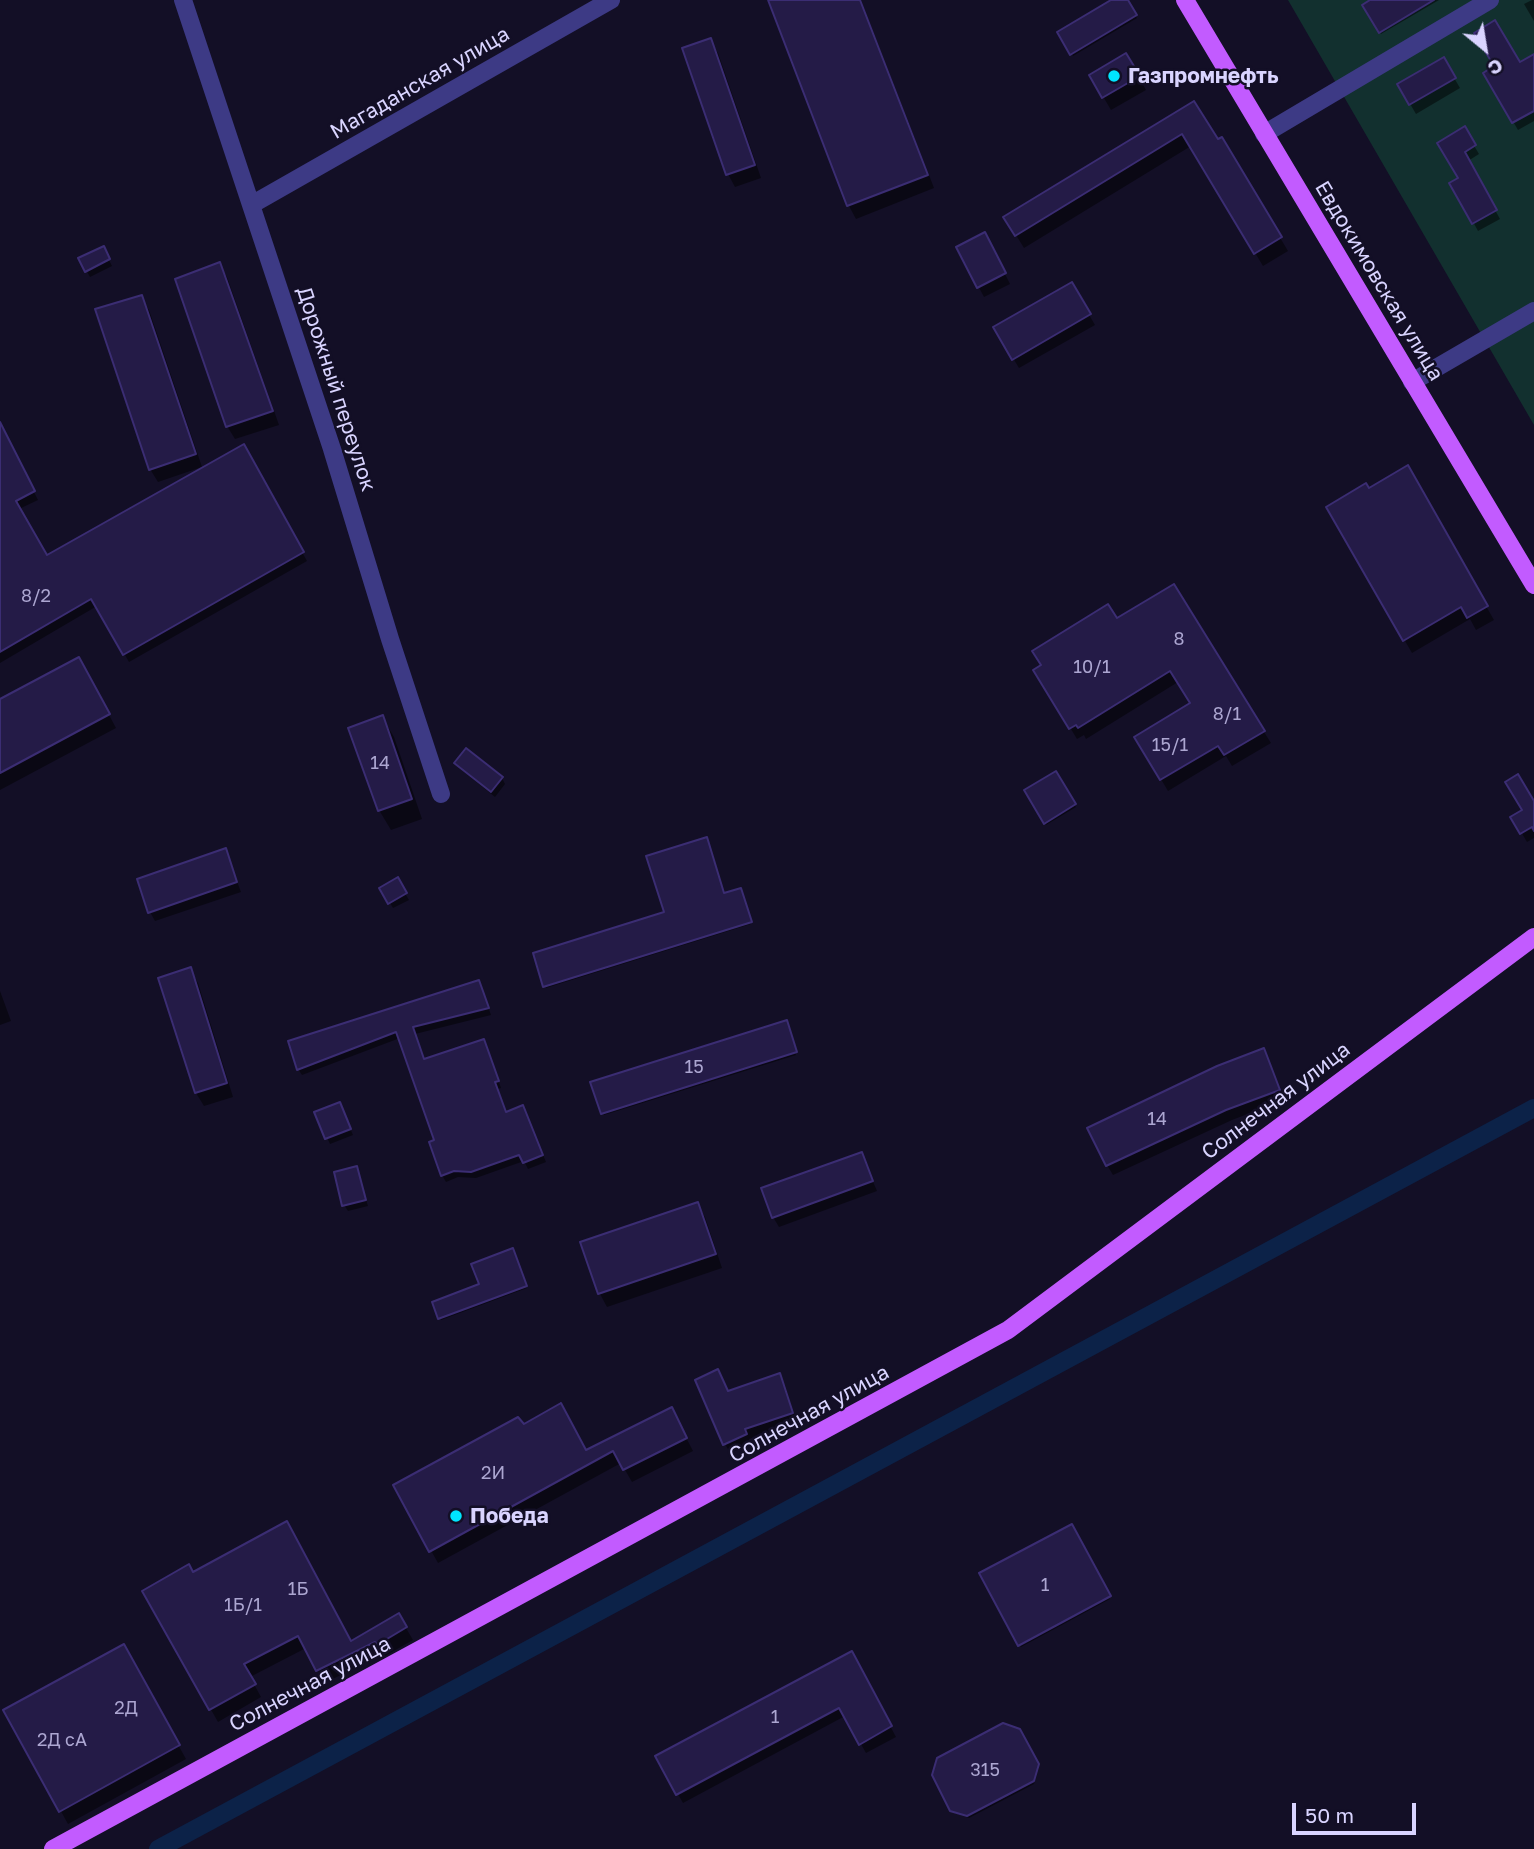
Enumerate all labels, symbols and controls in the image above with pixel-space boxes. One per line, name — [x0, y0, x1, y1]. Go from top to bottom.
north arrow — [1450, 14, 1520, 84]
street label: Магаданская улица — [326, 21, 514, 145]
text: С — [1484, 54, 1507, 81]
place label: Газпромнефть — [1128, 63, 1279, 89]
marker: Газпромнефть — [1106, 68, 1122, 84]
street label: Евдокимовская улица — [1309, 177, 1449, 385]
street label: Дорожный переулок — [291, 284, 381, 494]
house number: 8/2 — [21, 585, 51, 607]
house number: 8 — [1174, 628, 1184, 650]
house number: 10/1 — [1073, 656, 1111, 678]
house number: 8/1 — [1213, 703, 1241, 725]
house number: 15/1 — [1152, 734, 1188, 756]
house number: 14 — [370, 752, 390, 774]
street label: Солнечная улица — [1197, 1037, 1355, 1165]
house number: 15 — [684, 1056, 704, 1078]
house number: 14 — [1147, 1108, 1167, 1130]
street label: Солнечная улица — [725, 1360, 893, 1468]
house number: 2И — [481, 1462, 505, 1484]
place label: Победа — [470, 1503, 549, 1529]
marker: Победа — [448, 1508, 464, 1524]
house number: 1 — [1041, 1574, 1049, 1596]
house number: 1Б — [288, 1578, 308, 1600]
house number: 1Б/1 — [224, 1594, 262, 1616]
street label: Солнечная улица — [225, 1631, 395, 1737]
house number: 2Д — [114, 1697, 138, 1719]
house number: 1 — [771, 1706, 779, 1728]
house number: 2Д сА — [37, 1729, 87, 1751]
house number: 315 — [970, 1759, 1000, 1781]
scale bar — [1296, 1790, 1420, 1834]
text: 50 m — [1305, 1802, 1354, 1828]

